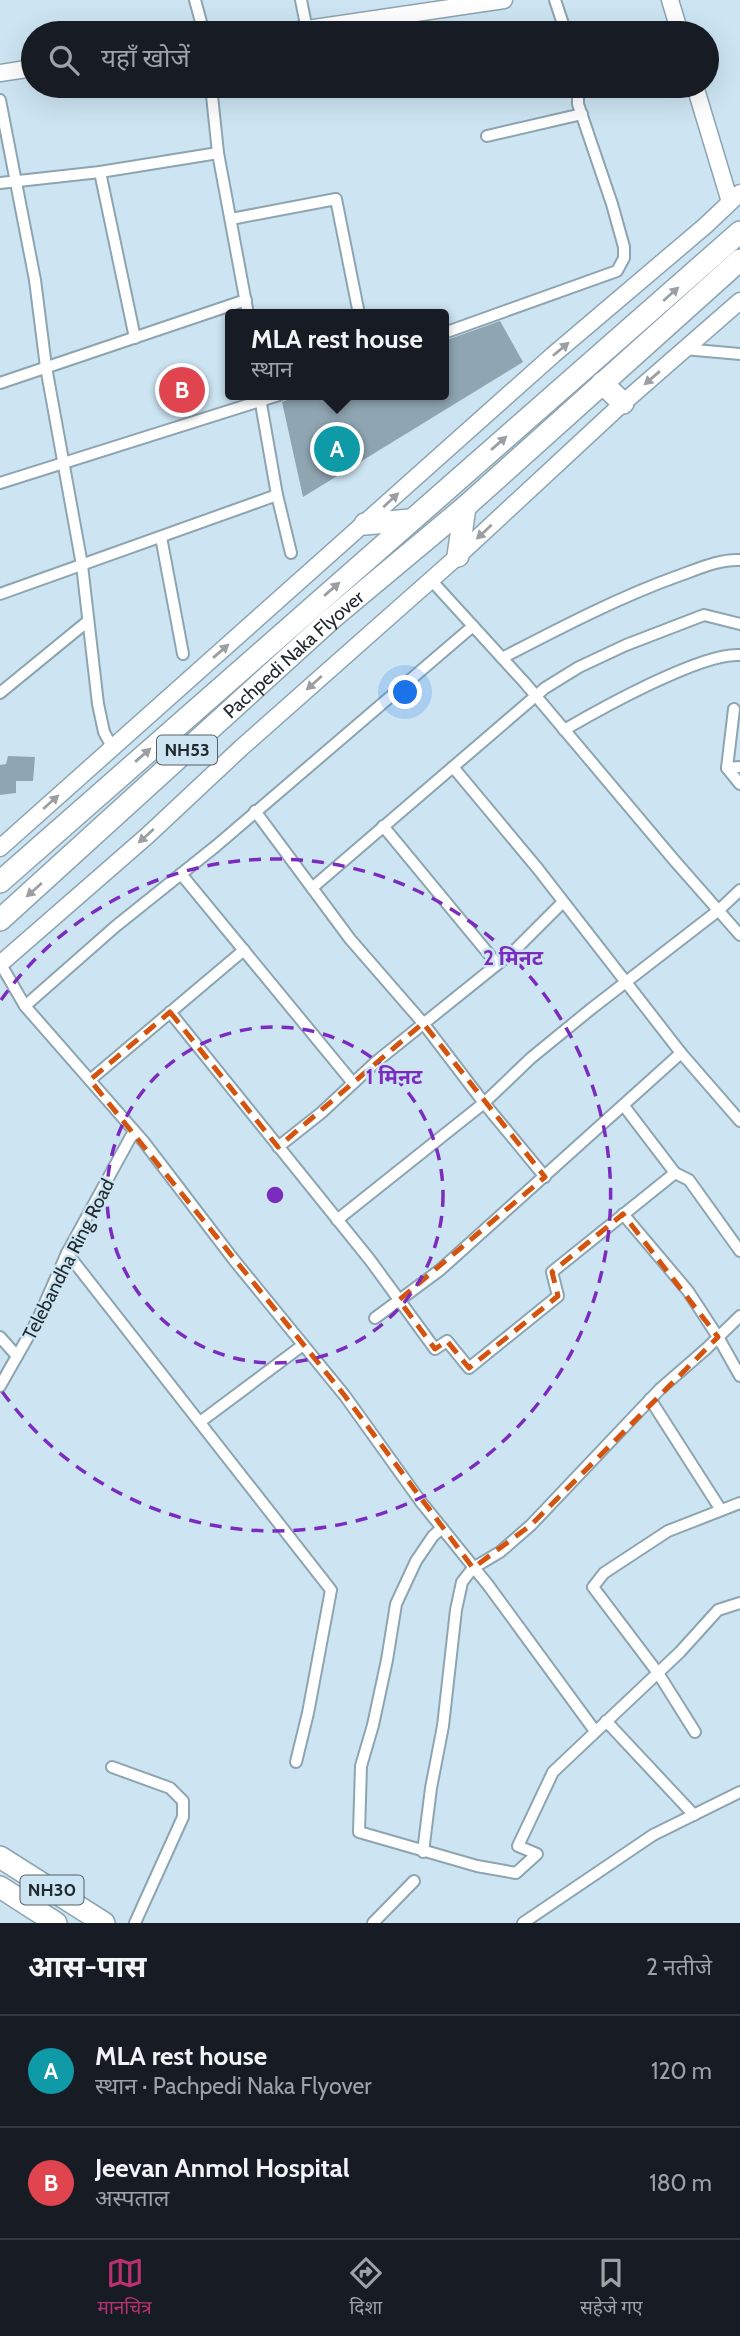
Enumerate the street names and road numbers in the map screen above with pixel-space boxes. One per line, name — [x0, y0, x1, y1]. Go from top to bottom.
street label: Pachpedi Naka Flyover — [219, 586, 369, 723]
road number: NH53 — [157, 736, 217, 764]
street label: Telebandha Ring Road — [18, 1175, 119, 1344]
road number: NH30 — [20, 1876, 84, 1904]

